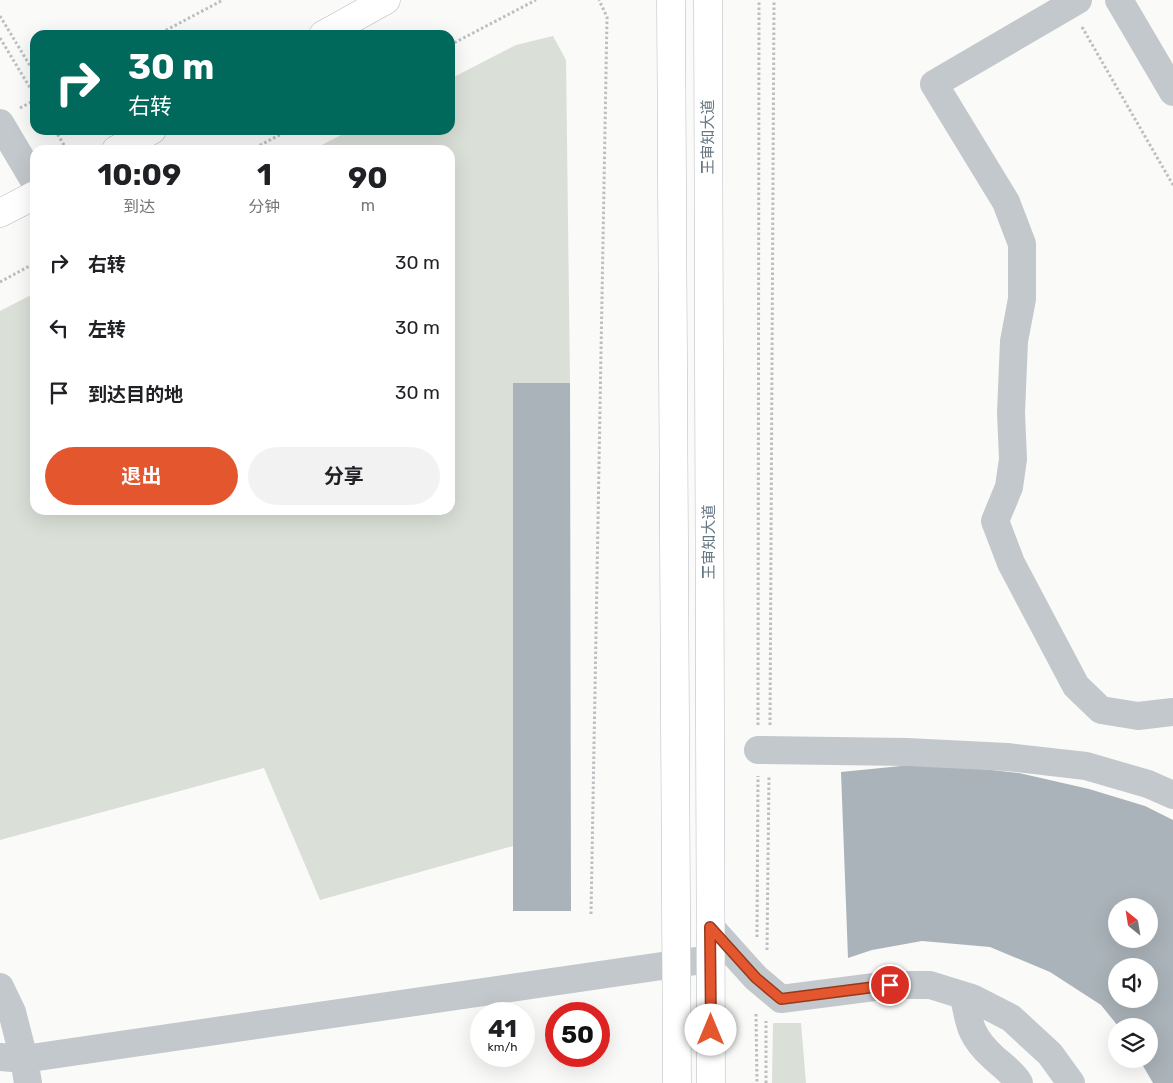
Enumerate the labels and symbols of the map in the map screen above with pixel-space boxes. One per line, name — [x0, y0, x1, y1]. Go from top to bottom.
street label: 王审知大道 — [699, 99, 717, 175]
street label: 王审知大道 — [700, 504, 718, 580]
north arrow — [1108, 898, 1158, 948]
pin — [869, 964, 911, 1006]
speed limit sign: 50 — [545, 1002, 610, 1067]
position arrow — [684, 1003, 736, 1055]

